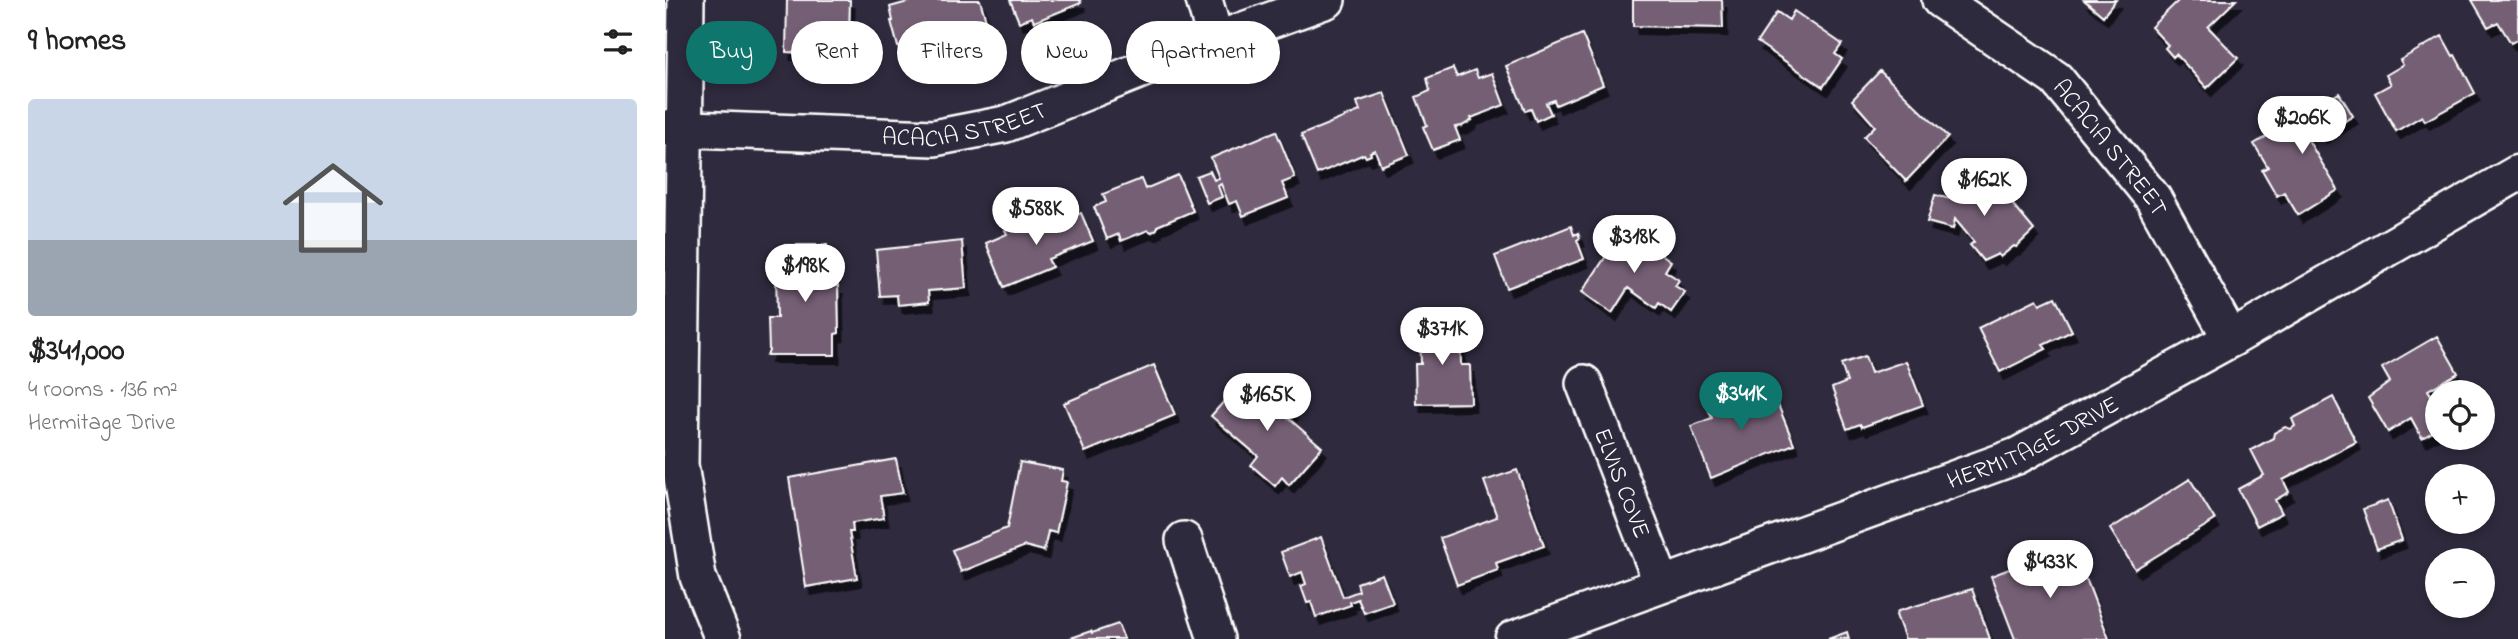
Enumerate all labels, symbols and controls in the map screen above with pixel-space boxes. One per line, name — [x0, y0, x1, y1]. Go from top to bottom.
text: 9 homes — [28, 20, 126, 64]
chip: Buy — [686, 21, 777, 84]
chip: Rent — [791, 21, 883, 84]
chip: Filters — [897, 21, 1007, 84]
chip: New — [1021, 21, 1112, 84]
chip: Apartment — [1126, 21, 1280, 84]
icon: filters — [599, 23, 637, 61]
street label: ACACIA STREET — [2043, 72, 2175, 224]
street label: ACACIA STREET — [881, 94, 1053, 158]
pin: $206K — [2253, 96, 2351, 156]
text: $206K — [2274, 102, 2330, 135]
icon: home — [270, 145, 396, 271]
pin: $162K — [1935, 158, 2033, 218]
text: $162K — [1957, 164, 2011, 197]
pin: $588K — [987, 188, 1085, 247]
text: $588K — [1008, 193, 1064, 226]
pin: $318K — [1585, 216, 1683, 275]
text: $318K — [1609, 221, 1659, 254]
pin: $198K — [756, 244, 854, 304]
text: $198K — [781, 250, 829, 283]
pin: $371K — [1393, 308, 1491, 367]
text: $371K — [1416, 313, 1468, 346]
text: $341,000 — [28, 330, 124, 374]
pin: $341K — [1692, 372, 1790, 432]
text: 4 rooms · 136 m² — [28, 374, 178, 407]
pin: $165K — [1218, 374, 1316, 433]
text: $341K — [1715, 378, 1767, 411]
text: $165K — [1239, 379, 1295, 412]
map controls — [2425, 380, 2495, 618]
button: locate — [2425, 380, 2495, 450]
street label: HERMITAGE DRIVE — [1943, 388, 2126, 500]
text: Hermitage Drive — [28, 407, 175, 440]
street label: ELVIS COVE — [1583, 423, 1658, 544]
button: + — [2425, 464, 2495, 534]
pin: $433K — [2001, 540, 2099, 600]
text: $433K — [2023, 546, 2077, 579]
button: − — [2425, 548, 2495, 618]

